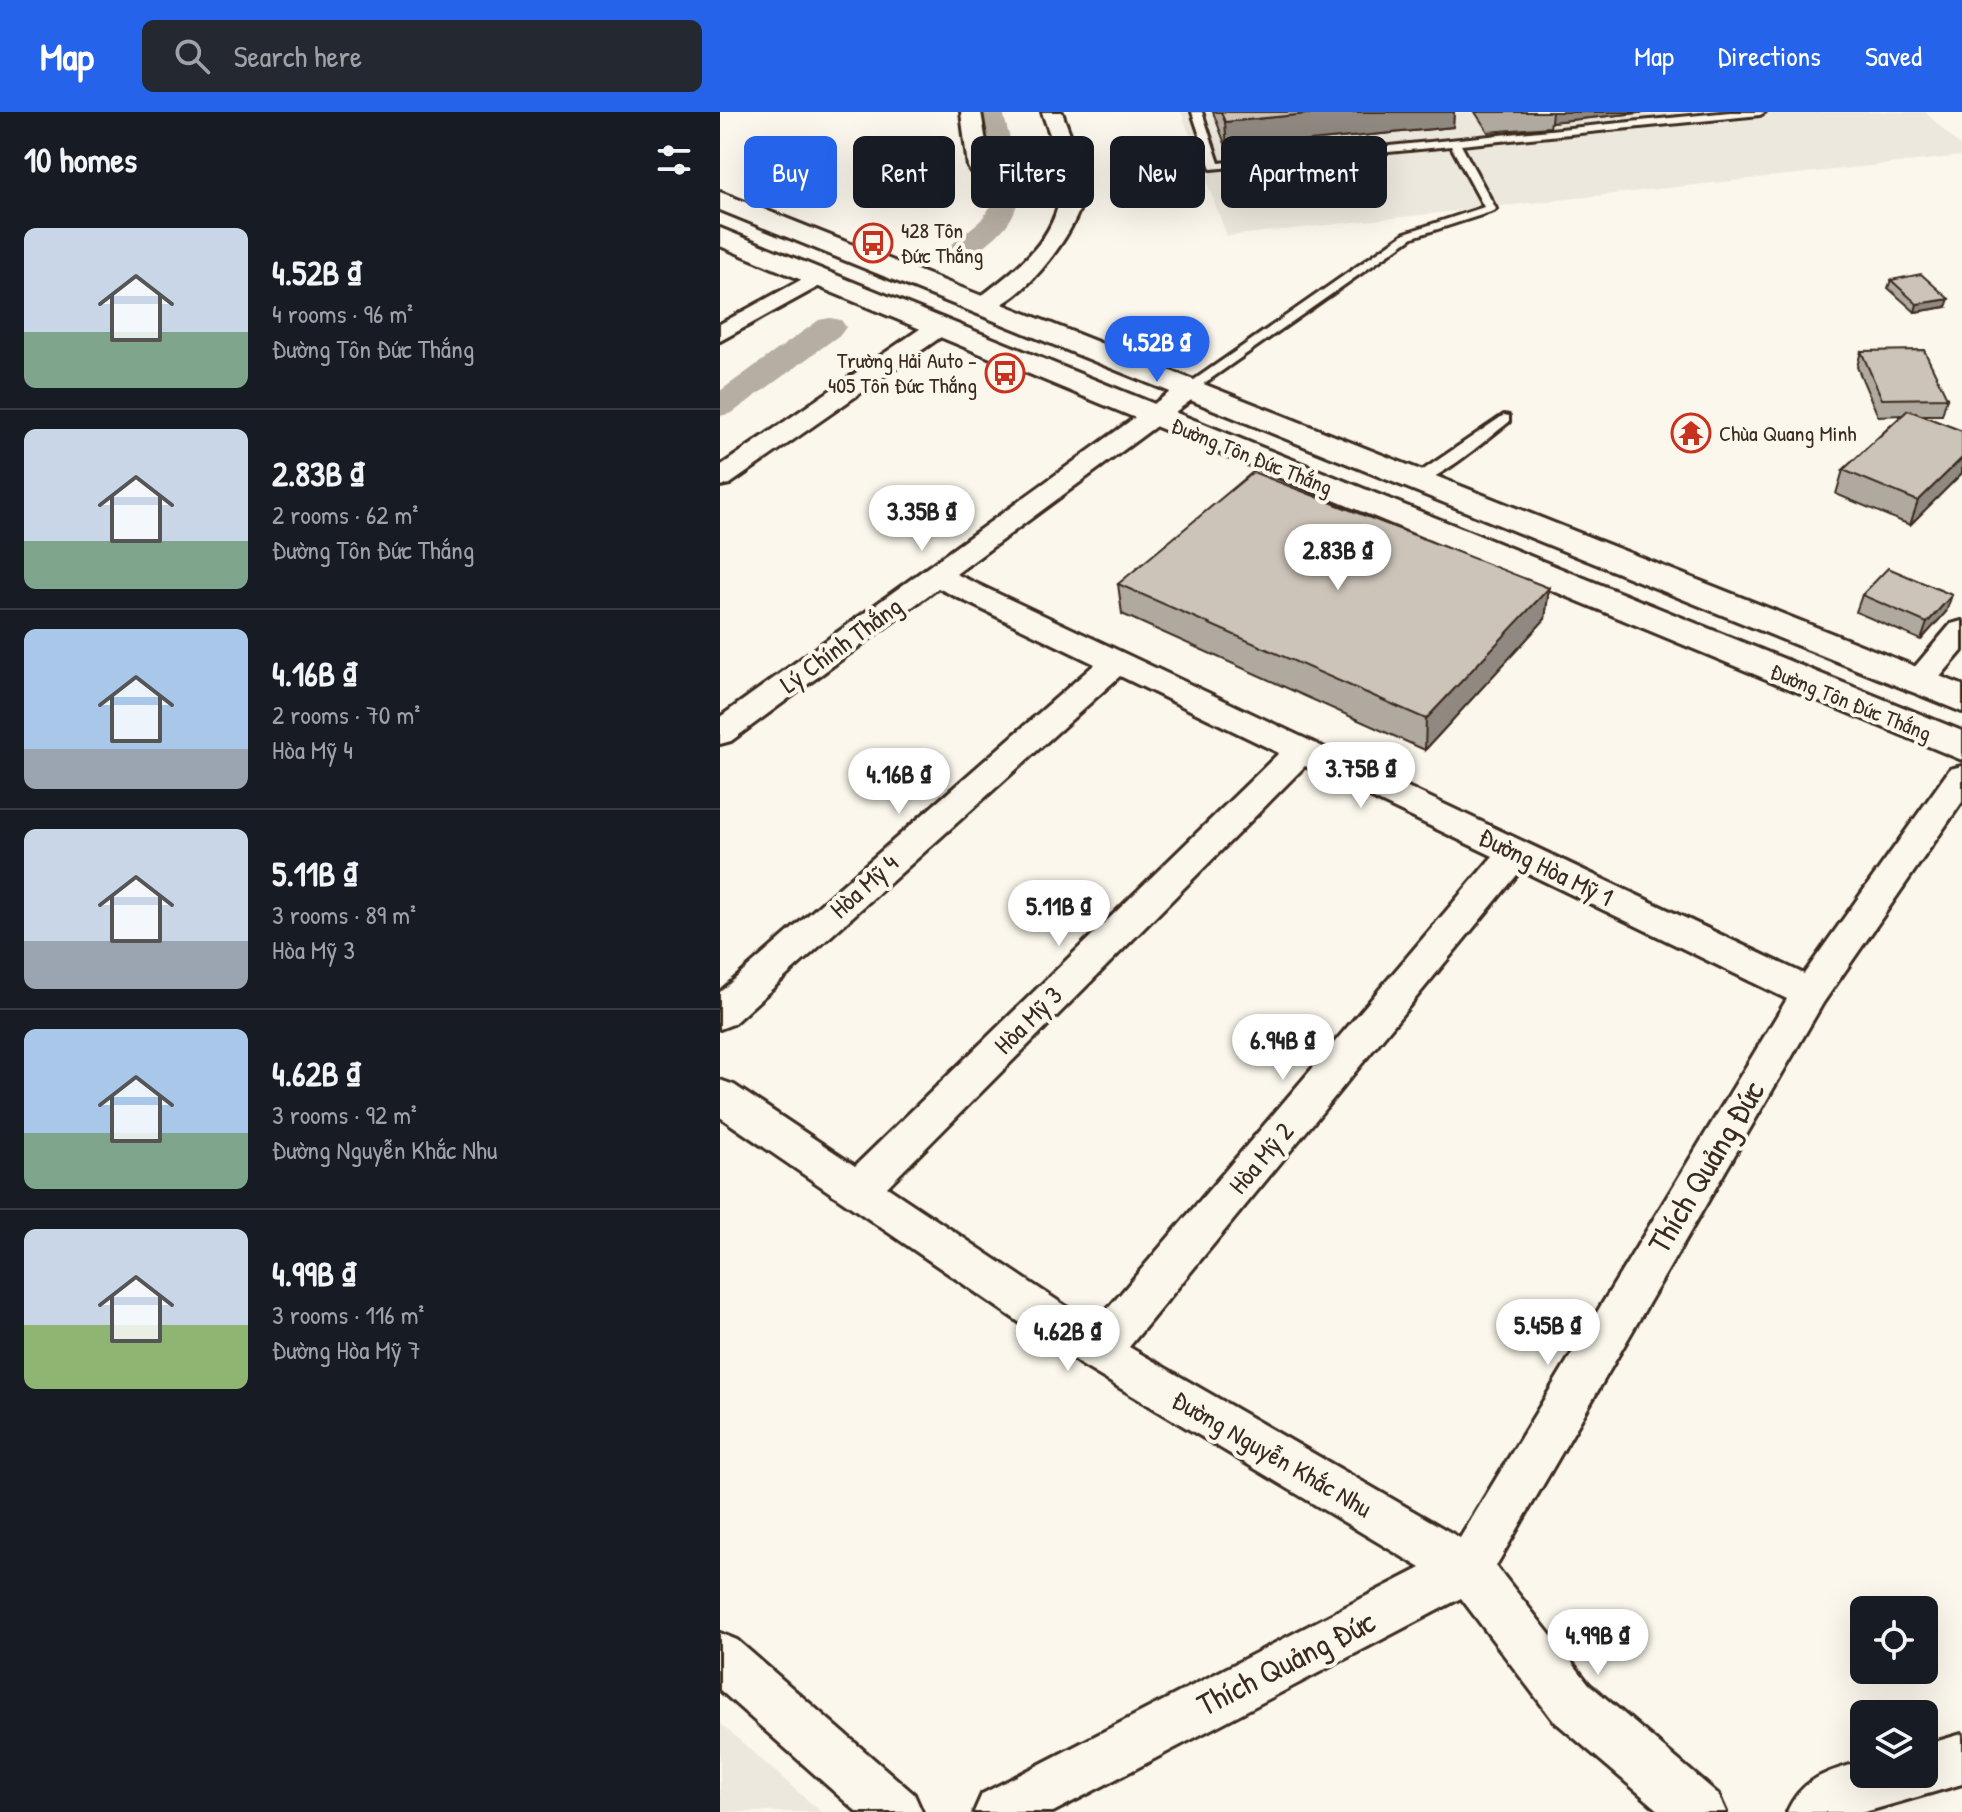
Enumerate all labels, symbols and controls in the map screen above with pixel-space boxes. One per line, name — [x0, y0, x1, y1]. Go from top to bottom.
search box — [142, 20, 702, 92]
text: Map — [40, 30, 94, 82]
icon: search — [170, 34, 214, 78]
text: Search here — [234, 36, 362, 76]
text: Map — [1634, 37, 1674, 75]
text: Directions — [1718, 37, 1821, 75]
text: Saved — [1865, 37, 1922, 75]
chip: Buy — [744, 136, 837, 208]
chip: Rent — [853, 136, 955, 208]
chip: Filters — [971, 136, 1094, 208]
chip: New — [1110, 136, 1205, 208]
chip: Apartment — [1221, 136, 1387, 208]
text: 10 homes — [24, 137, 137, 183]
icon: filters — [652, 138, 696, 182]
place label: 428 Tôn Đức Thắng — [901, 215, 983, 270]
bus stop icon: 428 Tôn Đức Thắng — [852, 222, 894, 264]
text: 4.52B ₫ — [272, 250, 362, 296]
icon: home — [88, 260, 184, 356]
text: 4 rooms · 96 m² — [272, 296, 413, 331]
pin: 4.52B ₫ — [1083, 316, 1231, 384]
text: 4.52B ₫ — [1122, 324, 1192, 359]
text: Đường Tôn Đức Thắng — [272, 331, 474, 366]
place label: Trường Hải Auto - 405 Tôn Đức Thắng — [828, 345, 977, 400]
bus stop icon: Trường Hải Auto - 405 Tôn Đức Thắng — [984, 352, 1026, 394]
street label: Đường Tôn Đức Thắng — [1167, 410, 1337, 502]
temple icon: Chùa Quang Minh — [1670, 412, 1712, 454]
place label: Chùa Quang Minh — [1719, 418, 1857, 448]
text: 2.83B ₫ — [272, 451, 365, 497]
icon: home — [88, 461, 184, 557]
pin: 3.35B ₫ — [848, 485, 996, 553]
text: 3.35B ₫ — [887, 493, 957, 528]
text: 2 rooms · 62 m² — [272, 497, 418, 532]
pin: 2.83B ₫ — [1264, 524, 1412, 592]
text: Đường Tôn Đức Thắng — [272, 532, 474, 567]
text: 2.83B ₫ — [1302, 532, 1374, 567]
street label: Lý Chính Thắng — [773, 588, 909, 701]
text: 4.16B ₫ — [272, 651, 358, 697]
street label: Đường Tôn Đức Thắng — [1766, 656, 1936, 748]
icon: home — [88, 661, 184, 757]
text: 2 rooms · 70 m² — [272, 697, 420, 732]
text: Hòa Mỹ 4 — [272, 732, 353, 767]
pin: 3.75B ₫ — [1287, 742, 1435, 810]
pin: 4.16B ₫ — [825, 748, 973, 816]
text: 3.75B ₫ — [1325, 750, 1397, 785]
text: 4.16B ₫ — [866, 756, 932, 791]
street label: Đường Hòa Mỹ 1 — [1473, 819, 1619, 914]
street label: Hòa Mỹ 4 — [822, 846, 905, 926]
text: 5.11B ₫ — [272, 851, 358, 897]
icon: home — [88, 861, 184, 957]
pin: 5.11B ₫ — [985, 880, 1133, 948]
text: 5.11B ₫ — [1026, 888, 1092, 923]
text: 3 rooms · 89 m² — [272, 897, 416, 932]
text: Hòa Mỹ 3 — [272, 932, 355, 967]
street label: Hòa Mỹ 3 — [986, 978, 1069, 1061]
pin: 6.94B ₫ — [1209, 1014, 1357, 1082]
text: 6.94B ₫ — [1250, 1022, 1316, 1057]
text: 4.62B ₫ — [272, 1051, 362, 1097]
icon: home — [88, 1061, 184, 1157]
street label: Thích Quảng Đức — [1637, 1072, 1774, 1261]
text: 3 rooms · 92 m² — [272, 1097, 417, 1132]
street label: Hòa Mỹ 2 — [1220, 1114, 1301, 1201]
text: Đường Nguyễn Khắc Nhu — [272, 1132, 497, 1167]
text: 4.99B ₫ — [272, 1251, 357, 1297]
icon: home — [88, 1261, 184, 1357]
text: 3 rooms · 116 m² — [272, 1297, 424, 1332]
pin: 5.45B ₫ — [1474, 1299, 1622, 1367]
pin: 4.62B ₫ — [994, 1305, 1142, 1373]
text: 5.45B ₫ — [1514, 1307, 1582, 1342]
text: 4.62B ₫ — [1034, 1313, 1102, 1348]
text: Đường Hòa Mỹ 7 — [272, 1332, 421, 1367]
street label: Đường Nguyễn Khắc Nhu — [1166, 1382, 1379, 1525]
map controls — [1850, 1596, 1938, 1788]
button: locate — [1850, 1596, 1938, 1684]
street label: Thích Quảng Đức — [1190, 1599, 1382, 1726]
pin: 4.99B ₫ — [1524, 1609, 1672, 1677]
text: 4.99B ₫ — [1565, 1617, 1631, 1652]
button: layers — [1850, 1700, 1938, 1788]

